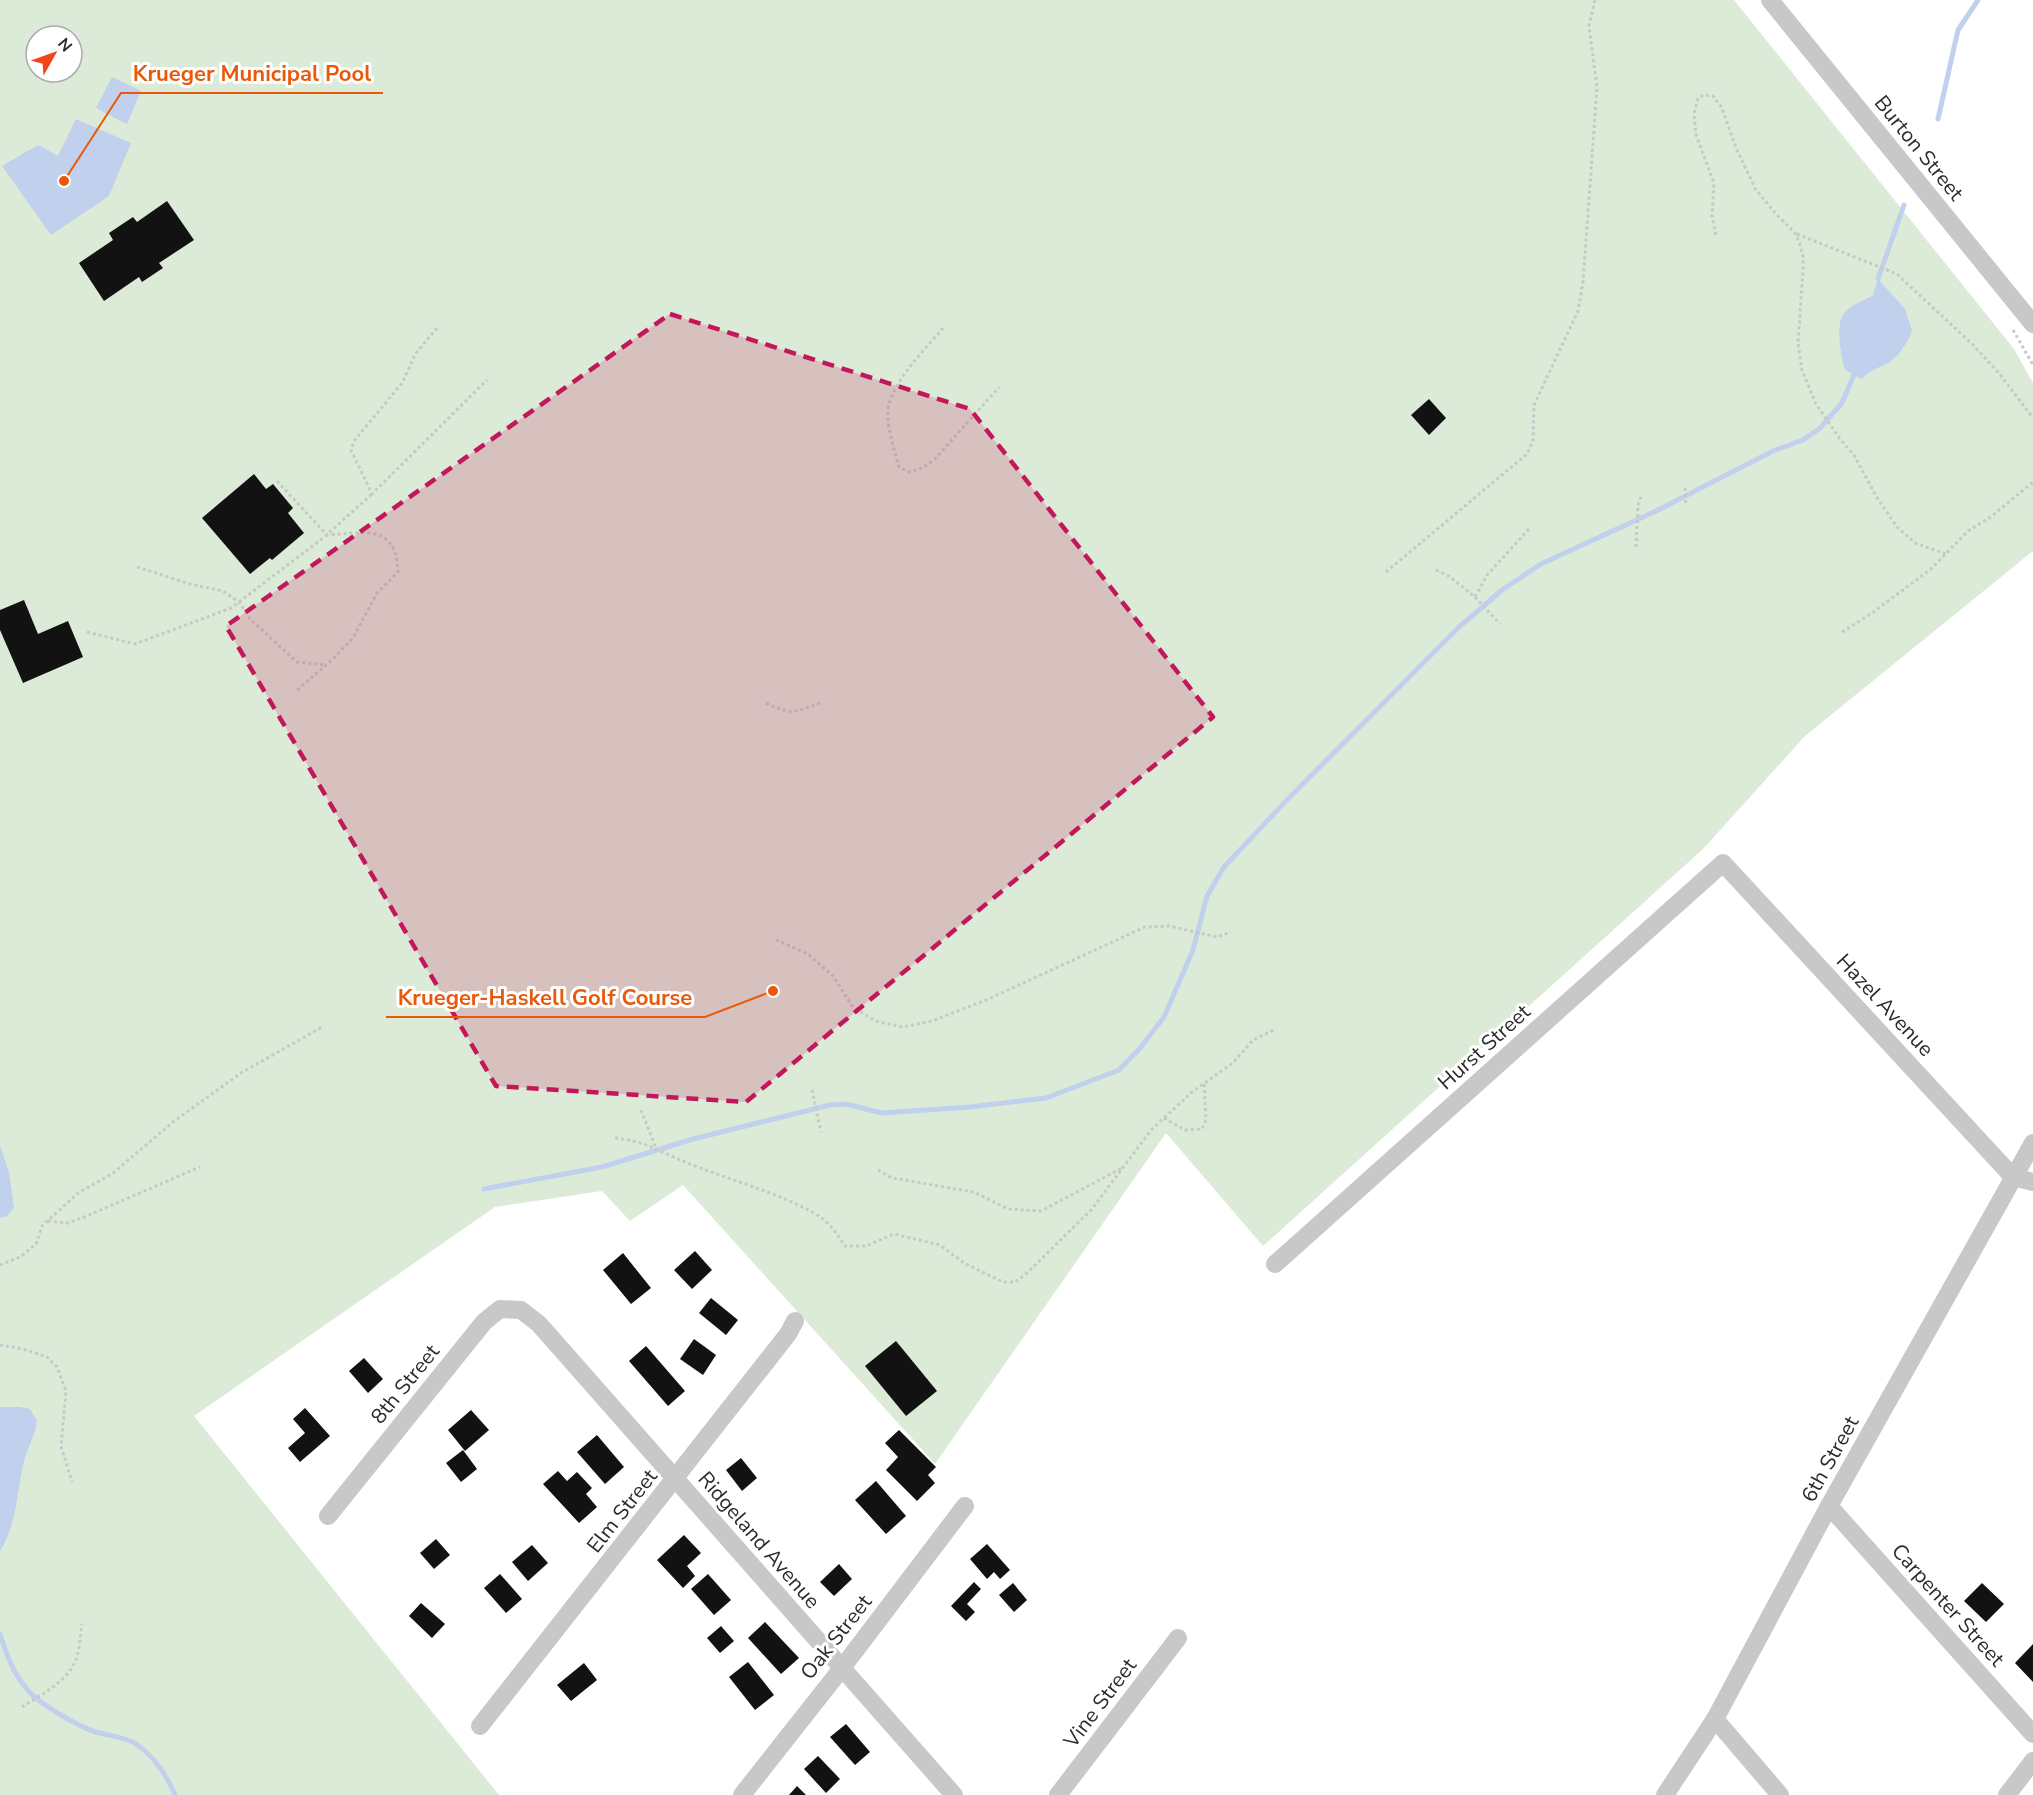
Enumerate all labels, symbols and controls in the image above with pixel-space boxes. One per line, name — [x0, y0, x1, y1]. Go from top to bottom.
north arrow — [24, 24, 84, 84]
text: N — [52, 33, 77, 57]
callout: Krueger Municipal Pool — [121, 53, 383, 93]
text: Krueger Municipal Pool — [133, 59, 371, 89]
street label: Burton Street — [1868, 90, 1970, 207]
street label: Hazel Avenue — [1830, 948, 1940, 1062]
callout: Krueger-Haskell Golf Course — [386, 977, 705, 1017]
text: Krueger-Haskell Golf Course — [398, 983, 692, 1013]
street label: Hurst Street — [1432, 998, 1537, 1096]
street label: 8th Street — [364, 1338, 446, 1430]
street label: 6th Street — [1795, 1410, 1865, 1507]
street label: Elm Street — [580, 1463, 664, 1559]
street label: Ridgeland Avenue — [692, 1466, 826, 1614]
street label: Carpenter Street — [1885, 1538, 2011, 1673]
street label: Oak Street — [794, 1588, 878, 1685]
street label: Vine Street — [1057, 1652, 1143, 1754]

